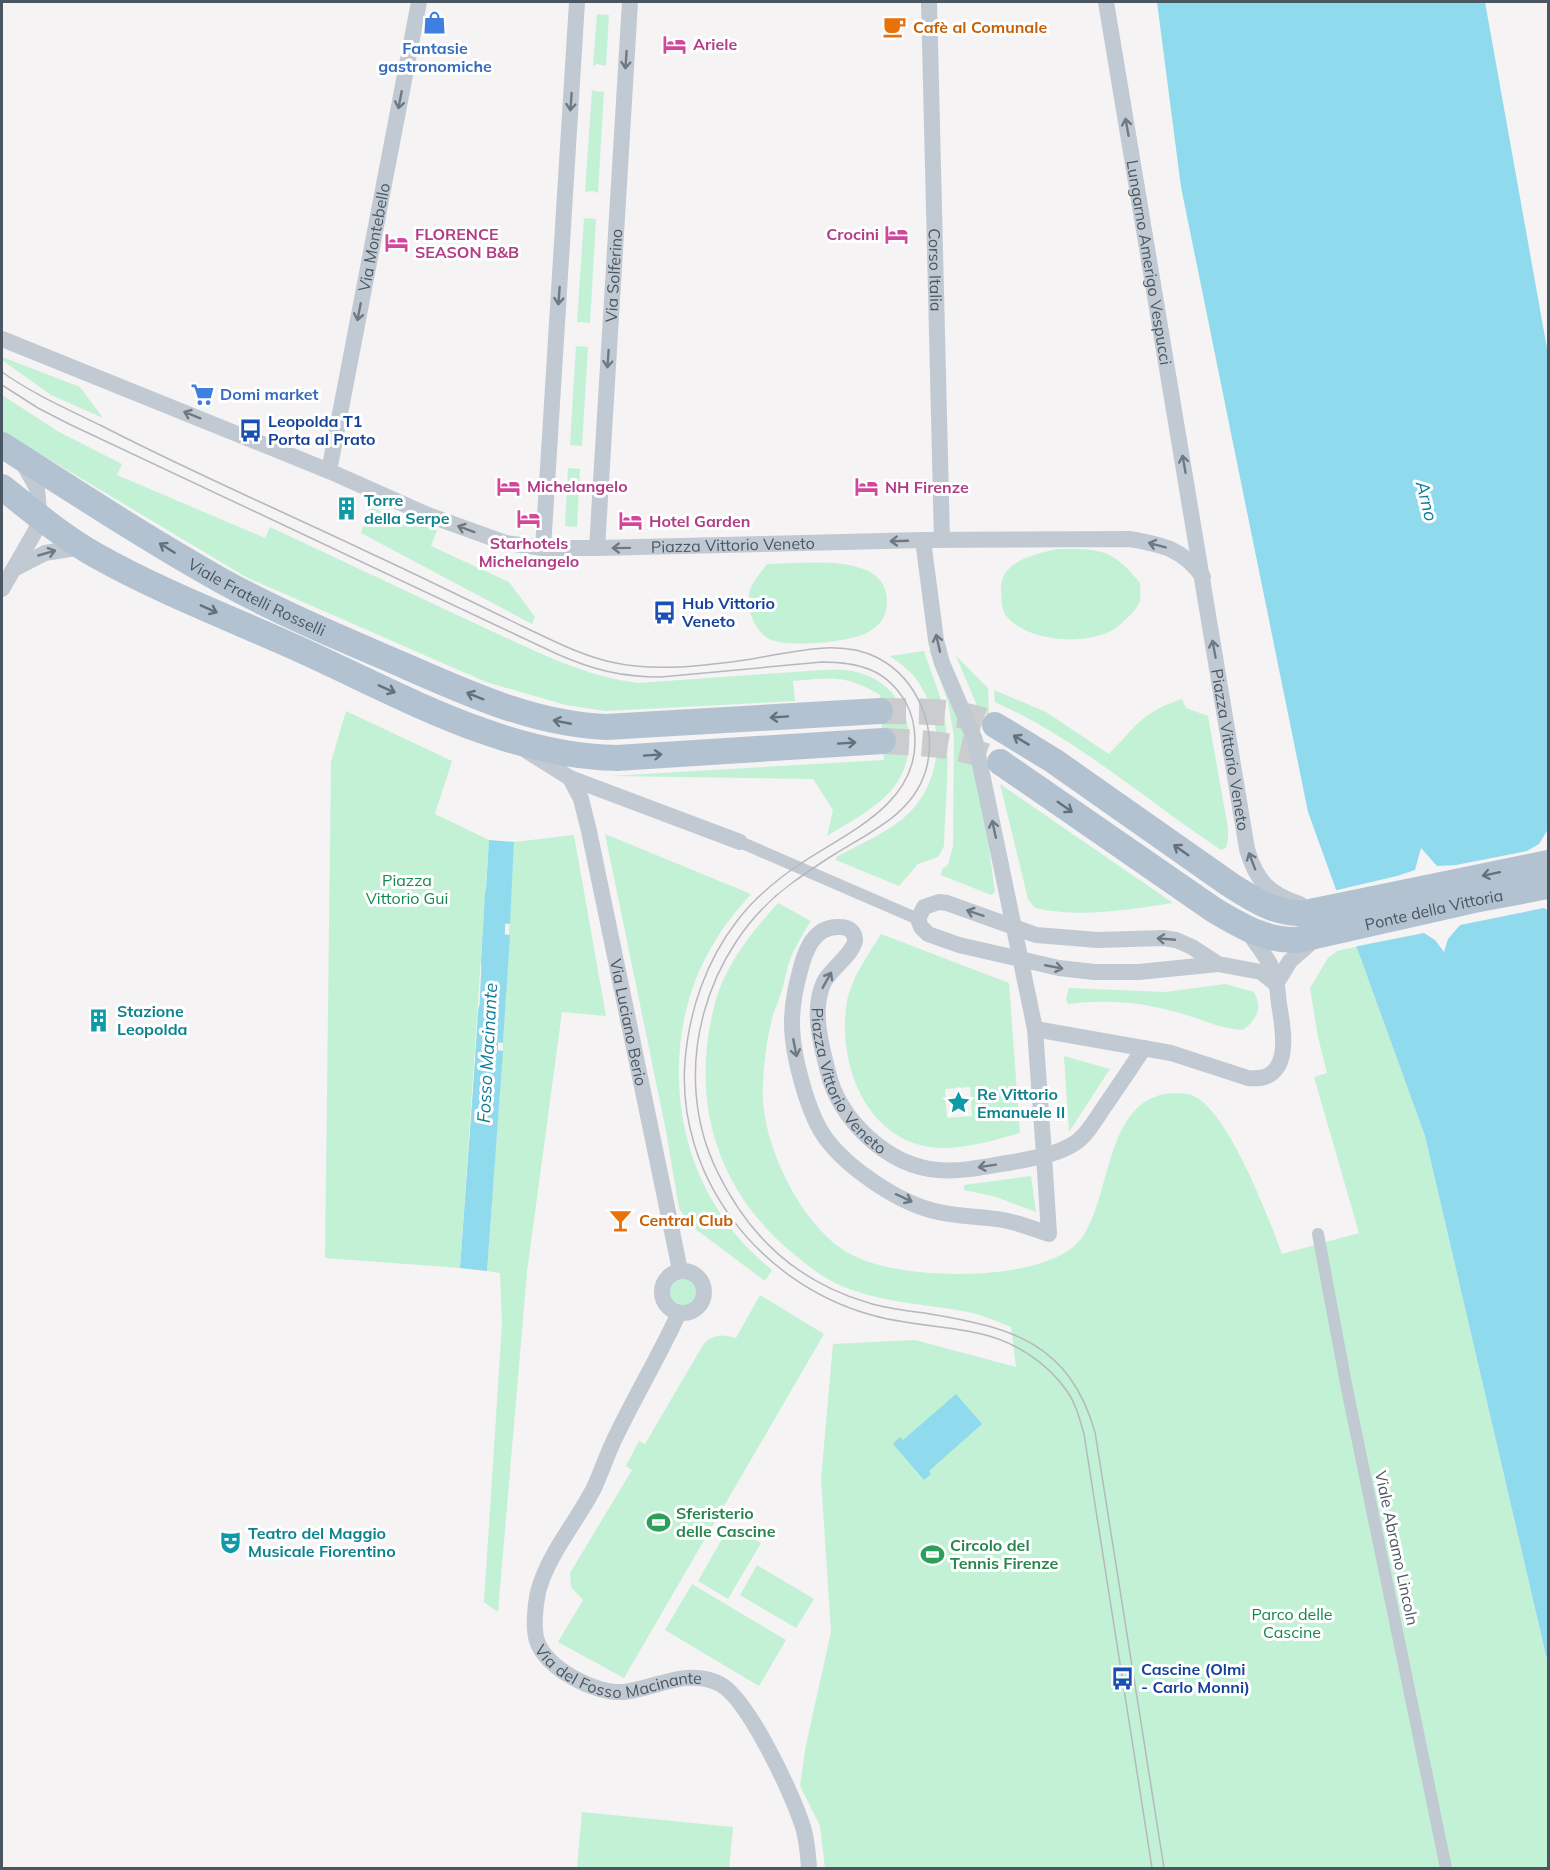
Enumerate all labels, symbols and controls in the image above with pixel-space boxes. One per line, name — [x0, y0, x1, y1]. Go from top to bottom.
shop icon: Fantasie gastronomiche — [422, 10, 448, 36]
cafe icon: Cafè al Comunale — [882, 14, 908, 40]
place label: Cafè al Comunale — [913, 17, 1047, 37]
hotel icon: Ariele — [662, 31, 688, 57]
place label: Ariele — [693, 34, 737, 54]
place label: Fantasie gastronomiche — [378, 38, 492, 76]
one-way arrow — [621, 49, 632, 69]
one-way arrow — [394, 90, 405, 110]
one-way arrow — [565, 91, 576, 111]
one-way arrow — [1122, 117, 1133, 137]
street label: Lungarno Amerigo Vespucci — [1122, 158, 1176, 366]
street label: Via Montebello — [354, 181, 394, 293]
hotel icon: Crocini — [884, 221, 910, 247]
place label: FLORENCE SEASON B&B — [415, 224, 519, 262]
place label: Crocini — [826, 224, 879, 244]
street label: Via Solferino — [601, 228, 626, 323]
street label: Corso Italia — [924, 228, 946, 312]
hotel icon: FLORENCE SEASON B&B — [384, 230, 410, 256]
one-way arrow — [553, 286, 564, 306]
one-way arrow — [353, 302, 364, 322]
one-way arrow — [602, 349, 613, 369]
supermarket icon: Domi market — [189, 381, 215, 407]
place label: Domi market — [220, 384, 319, 404]
one-way arrow — [184, 409, 202, 420]
place label: Leopolda T1 Porta al Prato — [268, 411, 375, 449]
bus stop icon: Leopolda T1 Porta al Prato — [237, 417, 263, 443]
one-way arrow — [1178, 455, 1189, 474]
hotel icon: Michelangelo — [496, 473, 522, 499]
hotel icon: NH Firenze — [854, 474, 880, 500]
place label: Michelangelo — [527, 476, 628, 496]
place label: NH Firenze — [885, 477, 969, 497]
water label: Arno — [1411, 478, 1443, 523]
place label: Torre della Serpe — [364, 490, 450, 528]
building icon: Torre della Serpe — [333, 496, 359, 522]
hotel icon: Starhotels Michelangelo — [516, 505, 542, 531]
hotel icon: Hotel Garden — [618, 508, 644, 534]
place label: Hotel Garden — [649, 511, 750, 531]
one-way arrow — [457, 522, 476, 533]
place label: Starhotels Michelangelo — [479, 533, 579, 571]
street label: Piazza Vittorio Veneto — [651, 533, 815, 557]
one-way arrow — [890, 535, 910, 546]
one-way arrow — [1148, 539, 1167, 550]
one-way arrow — [159, 542, 176, 554]
one-way arrow — [611, 542, 631, 553]
one-way arrow — [37, 547, 56, 559]
street label: Viale Fratelli Rosselli — [185, 554, 329, 640]
place label: Hub Vittorio Veneto — [681, 593, 775, 631]
bus stop icon: Hub Vittorio Veneto — [651, 599, 677, 625]
one-way arrow — [200, 604, 218, 615]
one-way arrow — [931, 634, 943, 653]
one-way arrow — [1208, 639, 1219, 659]
street label: Piazza Vittorio Veneto — [1207, 667, 1254, 832]
one-way arrow — [378, 685, 396, 696]
one-way arrow — [466, 690, 485, 701]
one-way arrow — [770, 712, 790, 723]
one-way arrow — [553, 716, 572, 727]
one-way arrow — [1013, 733, 1030, 745]
one-way arrow — [837, 737, 857, 748]
one-way arrow — [642, 750, 662, 761]
one-way arrow — [1056, 801, 1072, 813]
one-way arrow — [988, 820, 999, 839]
one-way arrow — [1174, 844, 1190, 856]
one-way arrow — [1245, 852, 1256, 871]
one-way arrow — [1482, 869, 1501, 880]
park label: Piazza Vittorio Gui — [366, 870, 448, 908]
street label: Ponte della Vittoria — [1363, 885, 1505, 934]
one-way arrow — [966, 906, 985, 917]
one-way arrow — [1157, 933, 1176, 944]
street label: Via Luciano Berio — [606, 957, 652, 1087]
one-way arrow — [1044, 962, 1064, 973]
one-way arrow — [821, 972, 833, 989]
water label: Fosso Macinante — [472, 982, 502, 1124]
place label: Stazione Leopolda — [117, 1001, 188, 1039]
building icon: Stazione Leopolda — [86, 1007, 112, 1033]
street label: Piazza Vittorio Veneto — [808, 1007, 890, 1158]
one-way arrow — [790, 1038, 801, 1057]
place label: Re Vittorio Emanuele II — [977, 1084, 1065, 1122]
place icon: Re Vittorio Emanuele II — [946, 1090, 972, 1116]
one-way arrow — [977, 1161, 997, 1172]
one-way arrow — [894, 1193, 912, 1205]
bar icon: Central Club — [608, 1207, 634, 1233]
place label: Central Club — [639, 1210, 733, 1230]
street label: Viale Abramo Lincoln — [1371, 1469, 1423, 1627]
place label: Sferisterio delle Cascine — [676, 1503, 776, 1541]
sports icon: Sferisterio delle Cascine — [645, 1509, 671, 1535]
place label: Teatro del Maggio Musicale Fiorentino — [248, 1523, 396, 1561]
theatre icon: Teatro del Maggio Musicale Fiorentino — [217, 1529, 243, 1555]
place label: Circolo del Tennis Firenze — [950, 1535, 1058, 1573]
sports icon: Circolo del Tennis Firenze — [919, 1541, 945, 1567]
park label: Parco delle Cascine — [1251, 1604, 1333, 1642]
street label: Via del Fosso Macinante — [531, 1641, 702, 1702]
place label: Cascine (Olmi - Carlo Monni) — [1141, 1659, 1250, 1697]
bus stop icon: Cascine (Olmi - Carlo Monni) — [1110, 1665, 1136, 1691]

